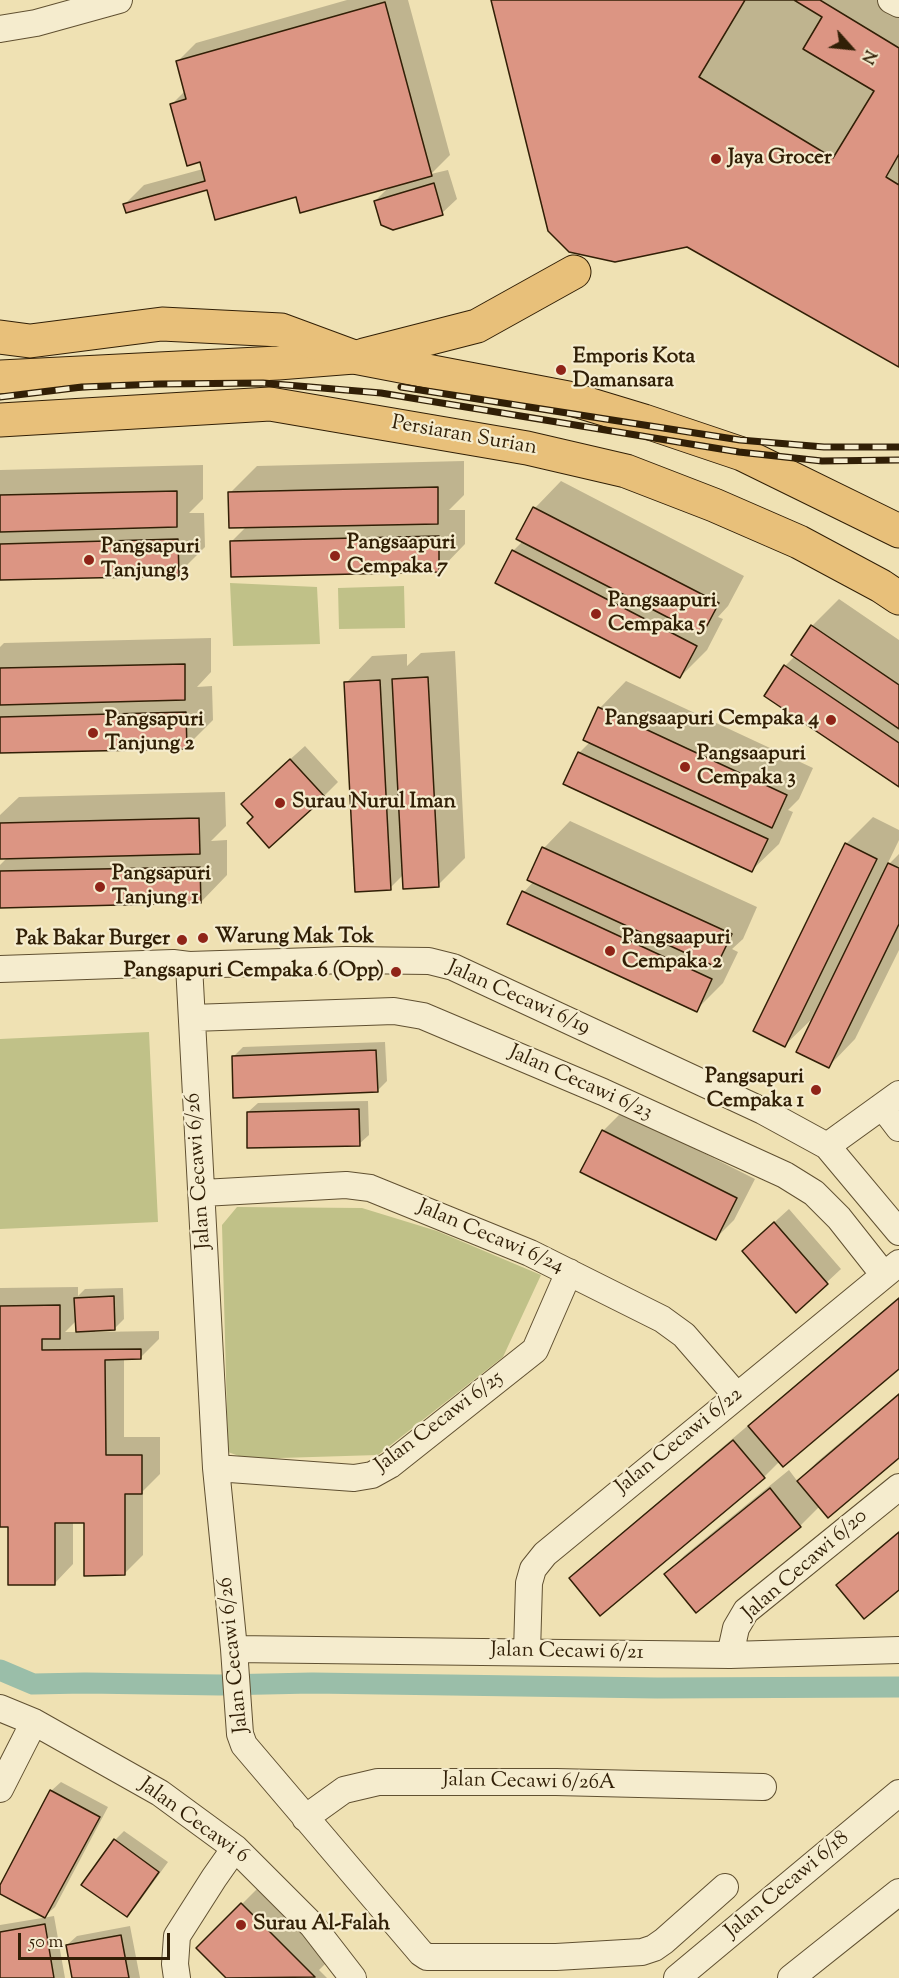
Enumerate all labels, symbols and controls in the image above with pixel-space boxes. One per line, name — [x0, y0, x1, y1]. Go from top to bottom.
north arrow — [821, 18, 881, 78]
text: N — [854, 45, 881, 67]
place label: Jaya Grocer — [728, 146, 832, 172]
marker: Jaya Grocer — [709, 152, 723, 166]
place label: Emporis Kota Damansara — [573, 345, 695, 395]
marker: Emporis Kota Damansara — [554, 363, 568, 377]
street label: Persiaran Surian — [389, 412, 539, 462]
place label: Pangsaapuri Cempaka 7 — [347, 531, 456, 581]
place label: Pangsapuri Tanjung 3 — [101, 535, 200, 585]
marker: Pangsaapuri Cempaka 7 — [328, 549, 342, 563]
marker: Pangsapuri Tanjung 3 — [82, 553, 96, 567]
place label: Pangsaapuri Cempaka 5 — [608, 589, 717, 639]
marker: Pangsaapuri Cempaka 5 — [589, 607, 603, 621]
place label: Pangsaapuri Cempaka 4 — [605, 707, 819, 733]
place label: Pangsapuri Tanjung 2 — [105, 708, 204, 758]
marker: Pangsaapuri Cempaka 4 — [824, 713, 838, 727]
marker: Pangsapuri Tanjung 2 — [86, 726, 100, 740]
place label: Pangsaapuri Cempaka 3 — [697, 742, 806, 792]
marker: Pangsaapuri Cempaka 3 — [678, 760, 692, 774]
place label: Surau Nurul Iman — [292, 790, 456, 816]
marker: Surau Nurul Iman — [273, 796, 287, 810]
place label: Pangsapuri Tanjung 1 — [112, 862, 211, 912]
marker: Pangsapuri Tanjung 1 — [93, 880, 107, 894]
place label: Warung Mak Tok — [215, 925, 374, 951]
place label: Pangsaapuri Cempaka 2 — [622, 926, 731, 976]
place label: Pak Bakar Burger — [16, 927, 170, 953]
marker: Warung Mak Tok — [196, 931, 210, 945]
marker: Pak Bakar Burger — [175, 933, 189, 947]
marker: Pangsaapuri Cempaka 2 — [603, 944, 617, 958]
street label: Jalan Cecawi 6/19 — [443, 956, 593, 1042]
place label: Pangsapuri Cempaka 6 (Opp) — [124, 959, 384, 985]
marker: Pangsapuri Cempaka 6 (Opp) — [389, 965, 403, 979]
street label: Jalan Cecawi 6/23 — [504, 1041, 656, 1127]
place label: Pangsapuri Cempaka 1 — [705, 1065, 804, 1115]
marker: Pangsapuri Cempaka 1 — [809, 1083, 823, 1097]
street label: Jalan Cecawi 6/26 — [182, 1092, 218, 1250]
street label: Jalan Cecawi 6/24 — [413, 1196, 567, 1280]
street label: Jalan Cecawi 6/25 — [371, 1367, 509, 1479]
street label: Jalan Cecawi 6/22 — [611, 1383, 749, 1501]
street label: Jalan Cecawi 6/20 — [738, 1505, 874, 1627]
street label: Jalan Cecawi 6/26 — [214, 1576, 256, 1734]
street label: Jalan Cecawi 6/21 — [490, 1639, 644, 1667]
street label: Jalan Cecawi 6/26A — [442, 1769, 616, 1797]
street label: Jalan Cecawi 6 — [133, 1774, 253, 1870]
street label: Jalan Cecawi 6/18 — [721, 1827, 855, 1945]
place label: Surau Al-Falah — [253, 1912, 390, 1938]
marker: Surau Al-Falah — [234, 1918, 248, 1932]
scale bar — [21, 1921, 172, 1959]
text: 50 m — [29, 1930, 63, 1956]

